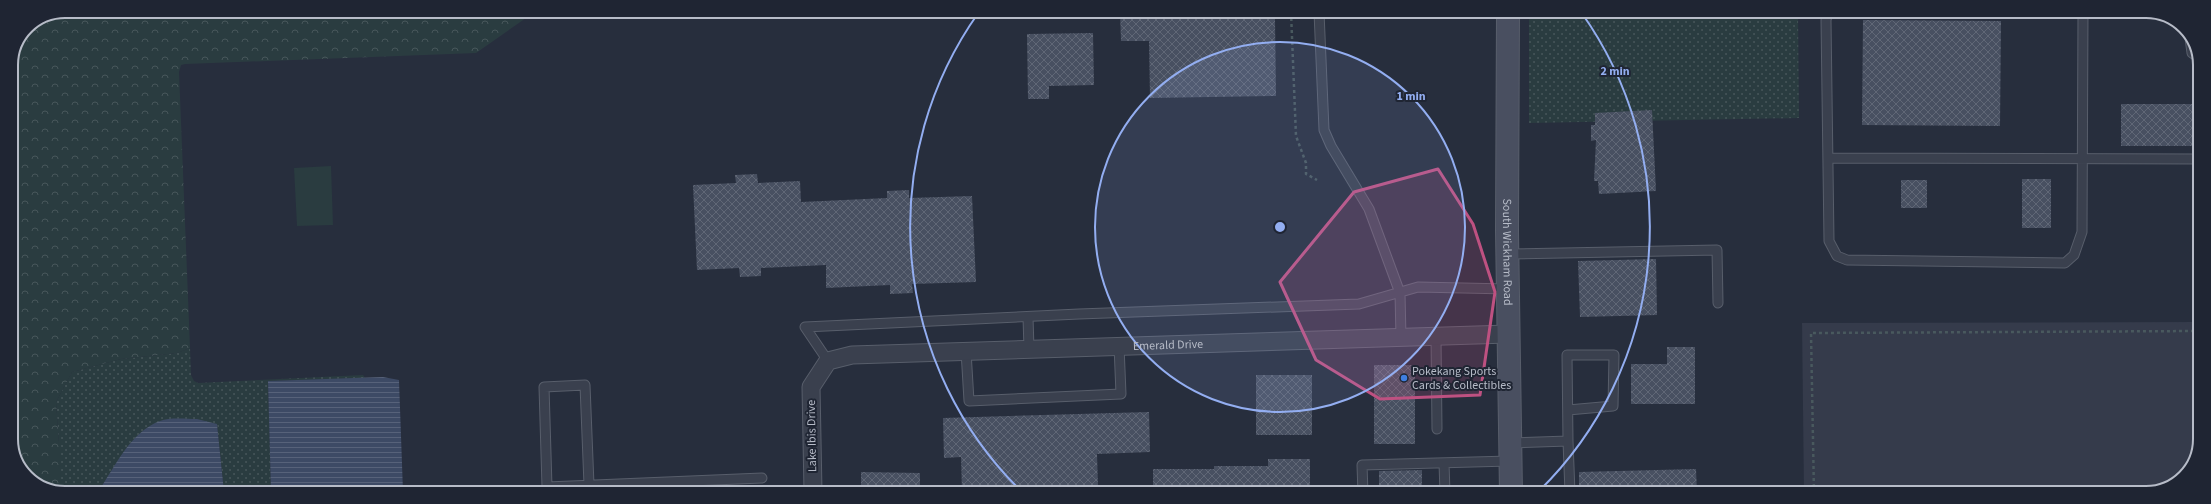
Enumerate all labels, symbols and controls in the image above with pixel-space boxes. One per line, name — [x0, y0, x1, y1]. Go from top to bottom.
text: 2 min — [1600, 63, 1630, 80]
text: 1 min — [1396, 88, 1426, 105]
street label: South Wickham Road — [1499, 198, 1517, 306]
centre of rings — [1273, 220, 1287, 234]
street label: Emerald Drive — [1133, 335, 1203, 355]
place label: Pokekang Sports Cards & Collectibles — [1412, 363, 1511, 394]
marker: Pokekang Sports Cards & Collectibles — [1399, 373, 1409, 383]
street label: Lake Ibis Drive — [803, 400, 821, 472]

